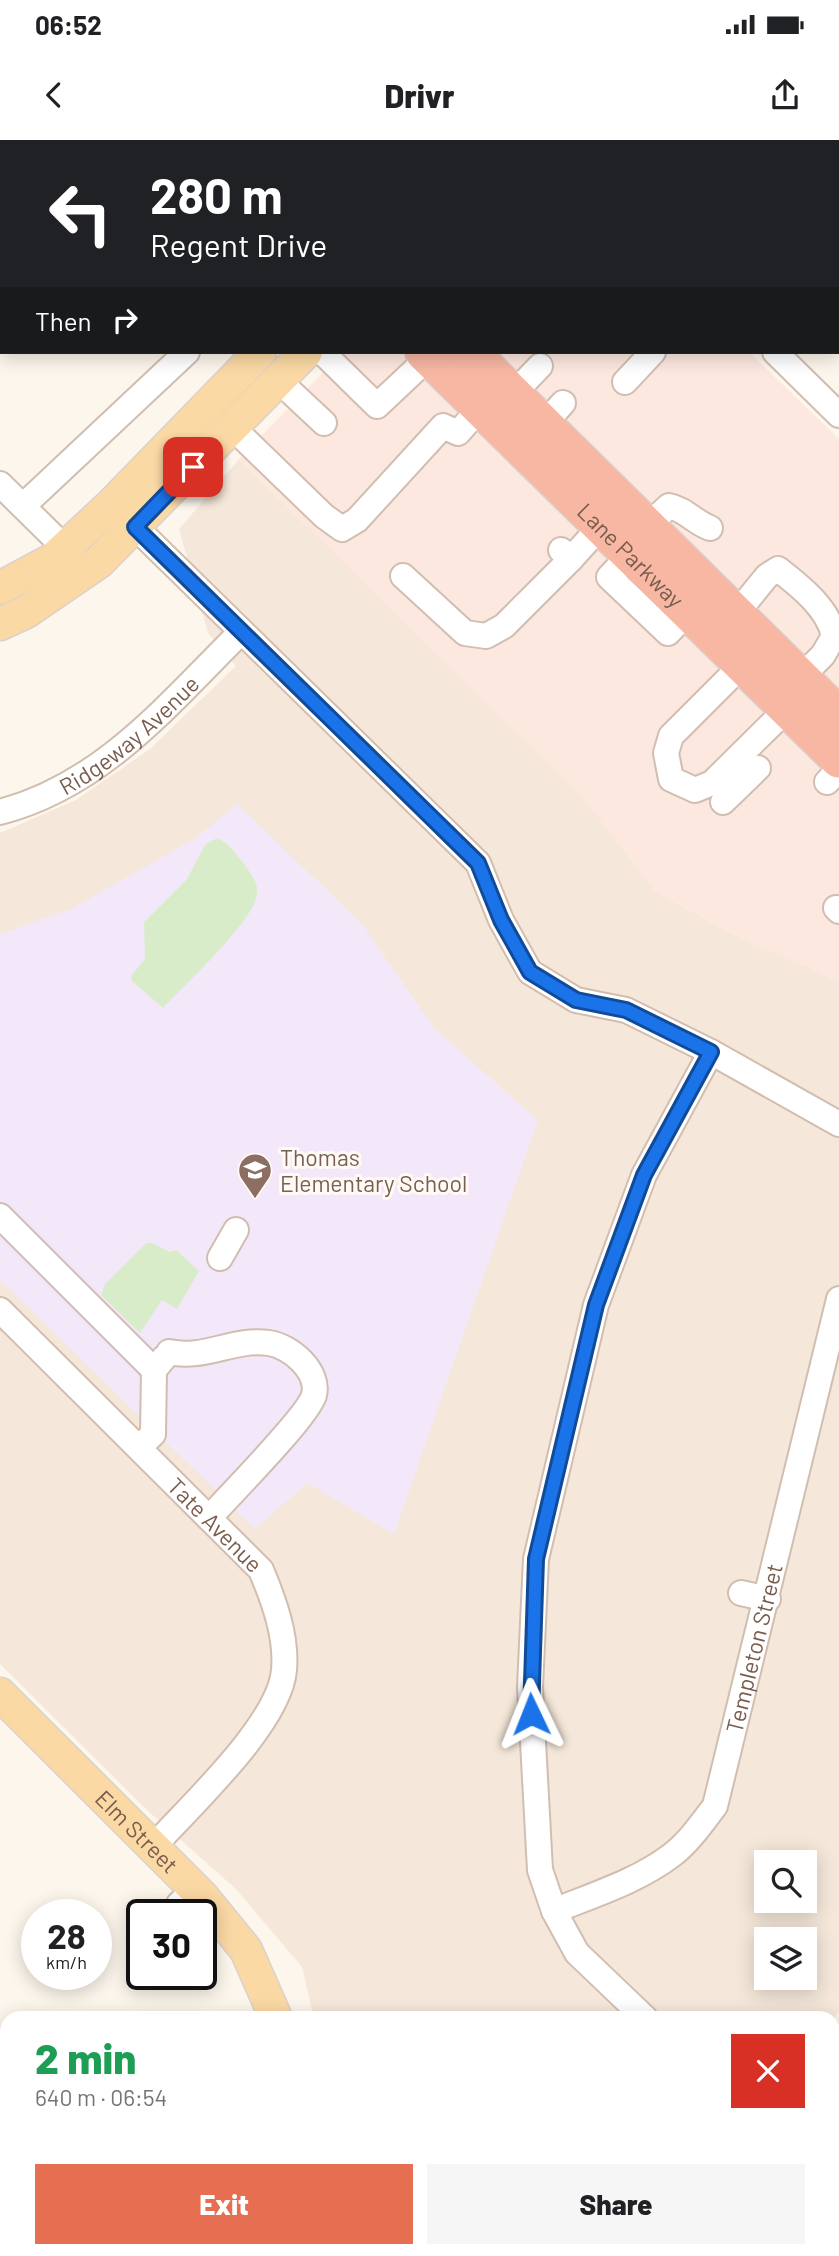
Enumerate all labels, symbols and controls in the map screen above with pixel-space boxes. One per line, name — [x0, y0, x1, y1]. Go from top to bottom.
text: 06:52 — [35, 9, 102, 40]
icon: back — [35, 76, 73, 114]
text: Drivr — [384, 76, 455, 114]
icon: share — [766, 76, 804, 114]
text: 280 m — [150, 165, 283, 224]
icon: left — [35, 168, 126, 259]
text: Regent Drive — [150, 225, 327, 263]
icon: right — [106, 301, 144, 339]
text: Then — [35, 305, 92, 336]
pin — [163, 437, 223, 497]
icon: arrive — [174, 448, 212, 486]
street label: Lane Parkway — [572, 497, 690, 614]
street label: Ridgeway Avenue — [54, 669, 204, 800]
place label: Thomas Elementary School — [280, 1143, 467, 1197]
school or university icon: Thomas Elementary School — [236, 1151, 274, 1200]
street label: Tate Avenue — [162, 1471, 269, 1578]
street label: Templeton Street — [719, 1561, 788, 1736]
position arrow — [494, 1677, 568, 1751]
street label: Elm Street — [90, 1784, 184, 1878]
map controls — [754, 1850, 817, 1990]
button: search — [754, 1850, 817, 1913]
speed limit sign: 30 — [126, 1899, 217, 1990]
text: 28 — [47, 1914, 86, 1956]
button: layers — [754, 1927, 817, 1990]
text: km/h — [46, 1951, 87, 1973]
text: 2 min — [35, 2032, 136, 2082]
button: close — [731, 2034, 805, 2108]
text: 640 m · 06:54 — [35, 2083, 167, 2111]
button: Exit — [35, 2164, 413, 2244]
button: Share — [427, 2164, 805, 2244]

